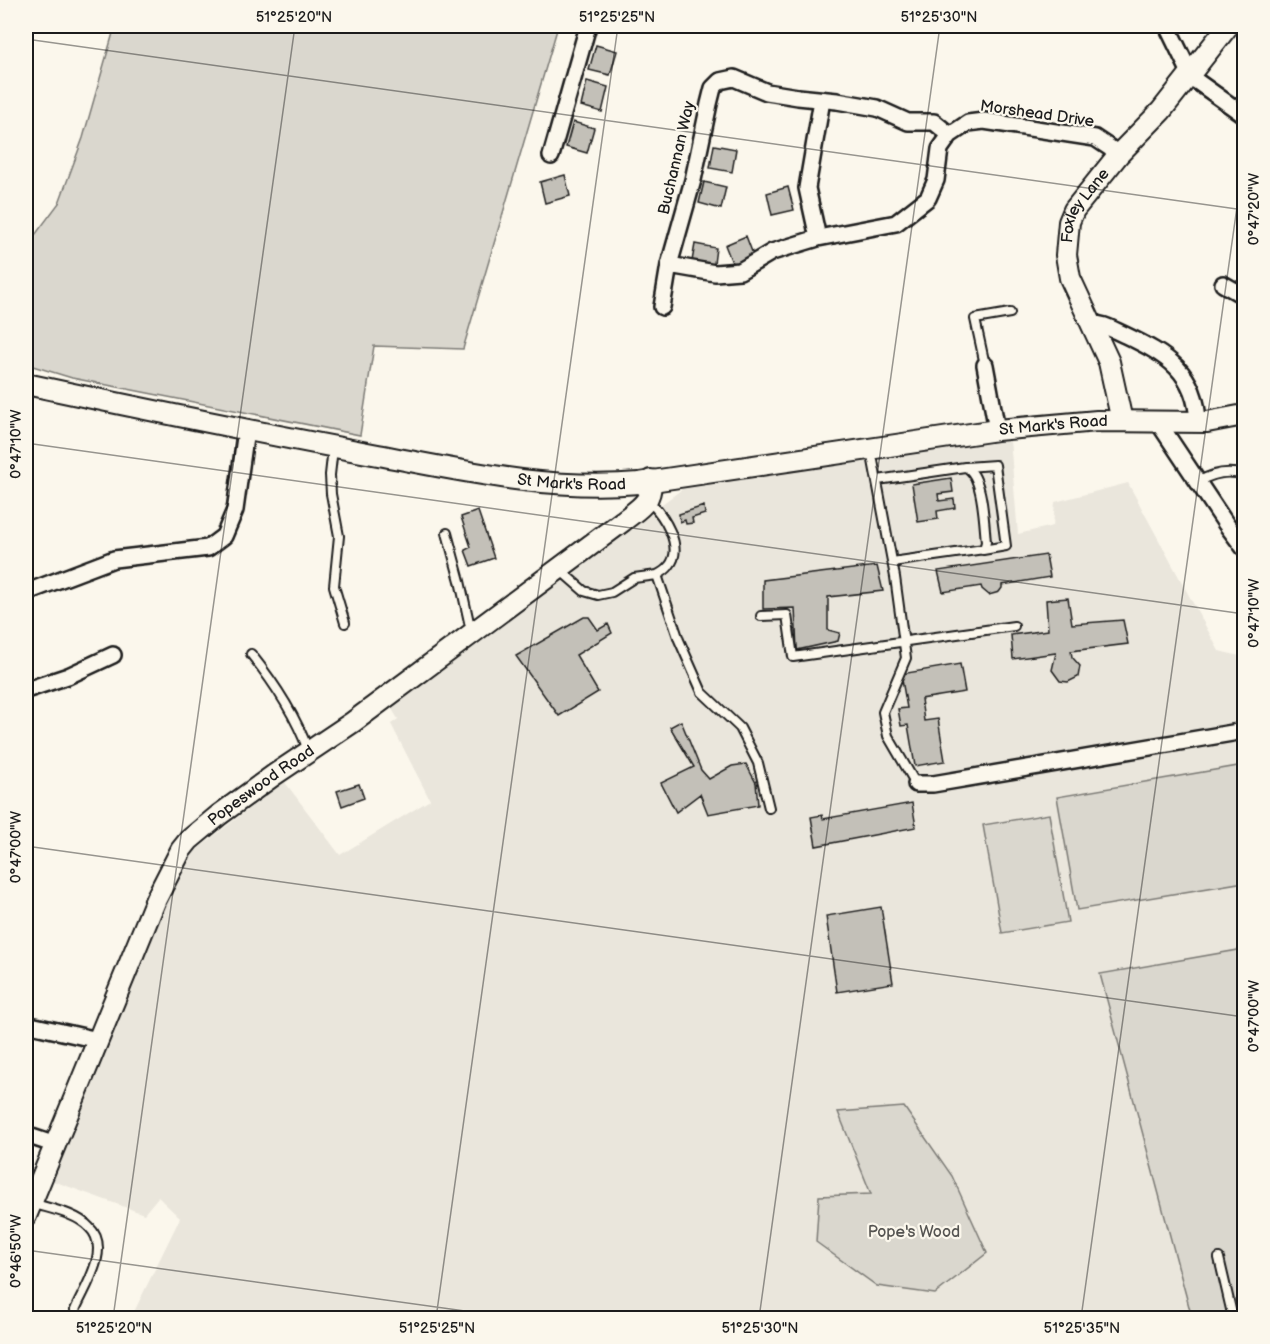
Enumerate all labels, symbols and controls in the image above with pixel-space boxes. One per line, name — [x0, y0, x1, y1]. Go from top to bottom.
text: 51°25'20"N — [256, 8, 332, 27]
text: 51°25'25"N — [579, 8, 655, 27]
text: 51°25'30"N — [900, 8, 978, 27]
street label: Morshead Drive — [979, 97, 1096, 131]
street label: Buchannan Way — [655, 99, 699, 217]
street label: Foxley Lane — [1058, 164, 1114, 244]
text: 0°47'20"W — [1245, 172, 1264, 245]
text: 0°47'10"W — [7, 409, 26, 479]
street label: St Mark's Road — [998, 411, 1108, 439]
street label: St Mark's Road — [516, 470, 626, 494]
text: 0°47'10"W — [1245, 578, 1264, 648]
street label: Popeswood Road — [204, 741, 318, 830]
text: 0°47'00"W — [7, 810, 26, 883]
text: 0°47'00"W — [1245, 979, 1264, 1052]
text: 0°46'50"W — [7, 1214, 26, 1288]
park label: Pope's Wood — [868, 1223, 960, 1242]
text: 51°25'20"N — [76, 1319, 152, 1338]
text: 51°25'25"N — [399, 1319, 475, 1338]
text: 51°25'30"N — [721, 1319, 799, 1338]
text: 51°25'35"N — [1044, 1319, 1120, 1338]

